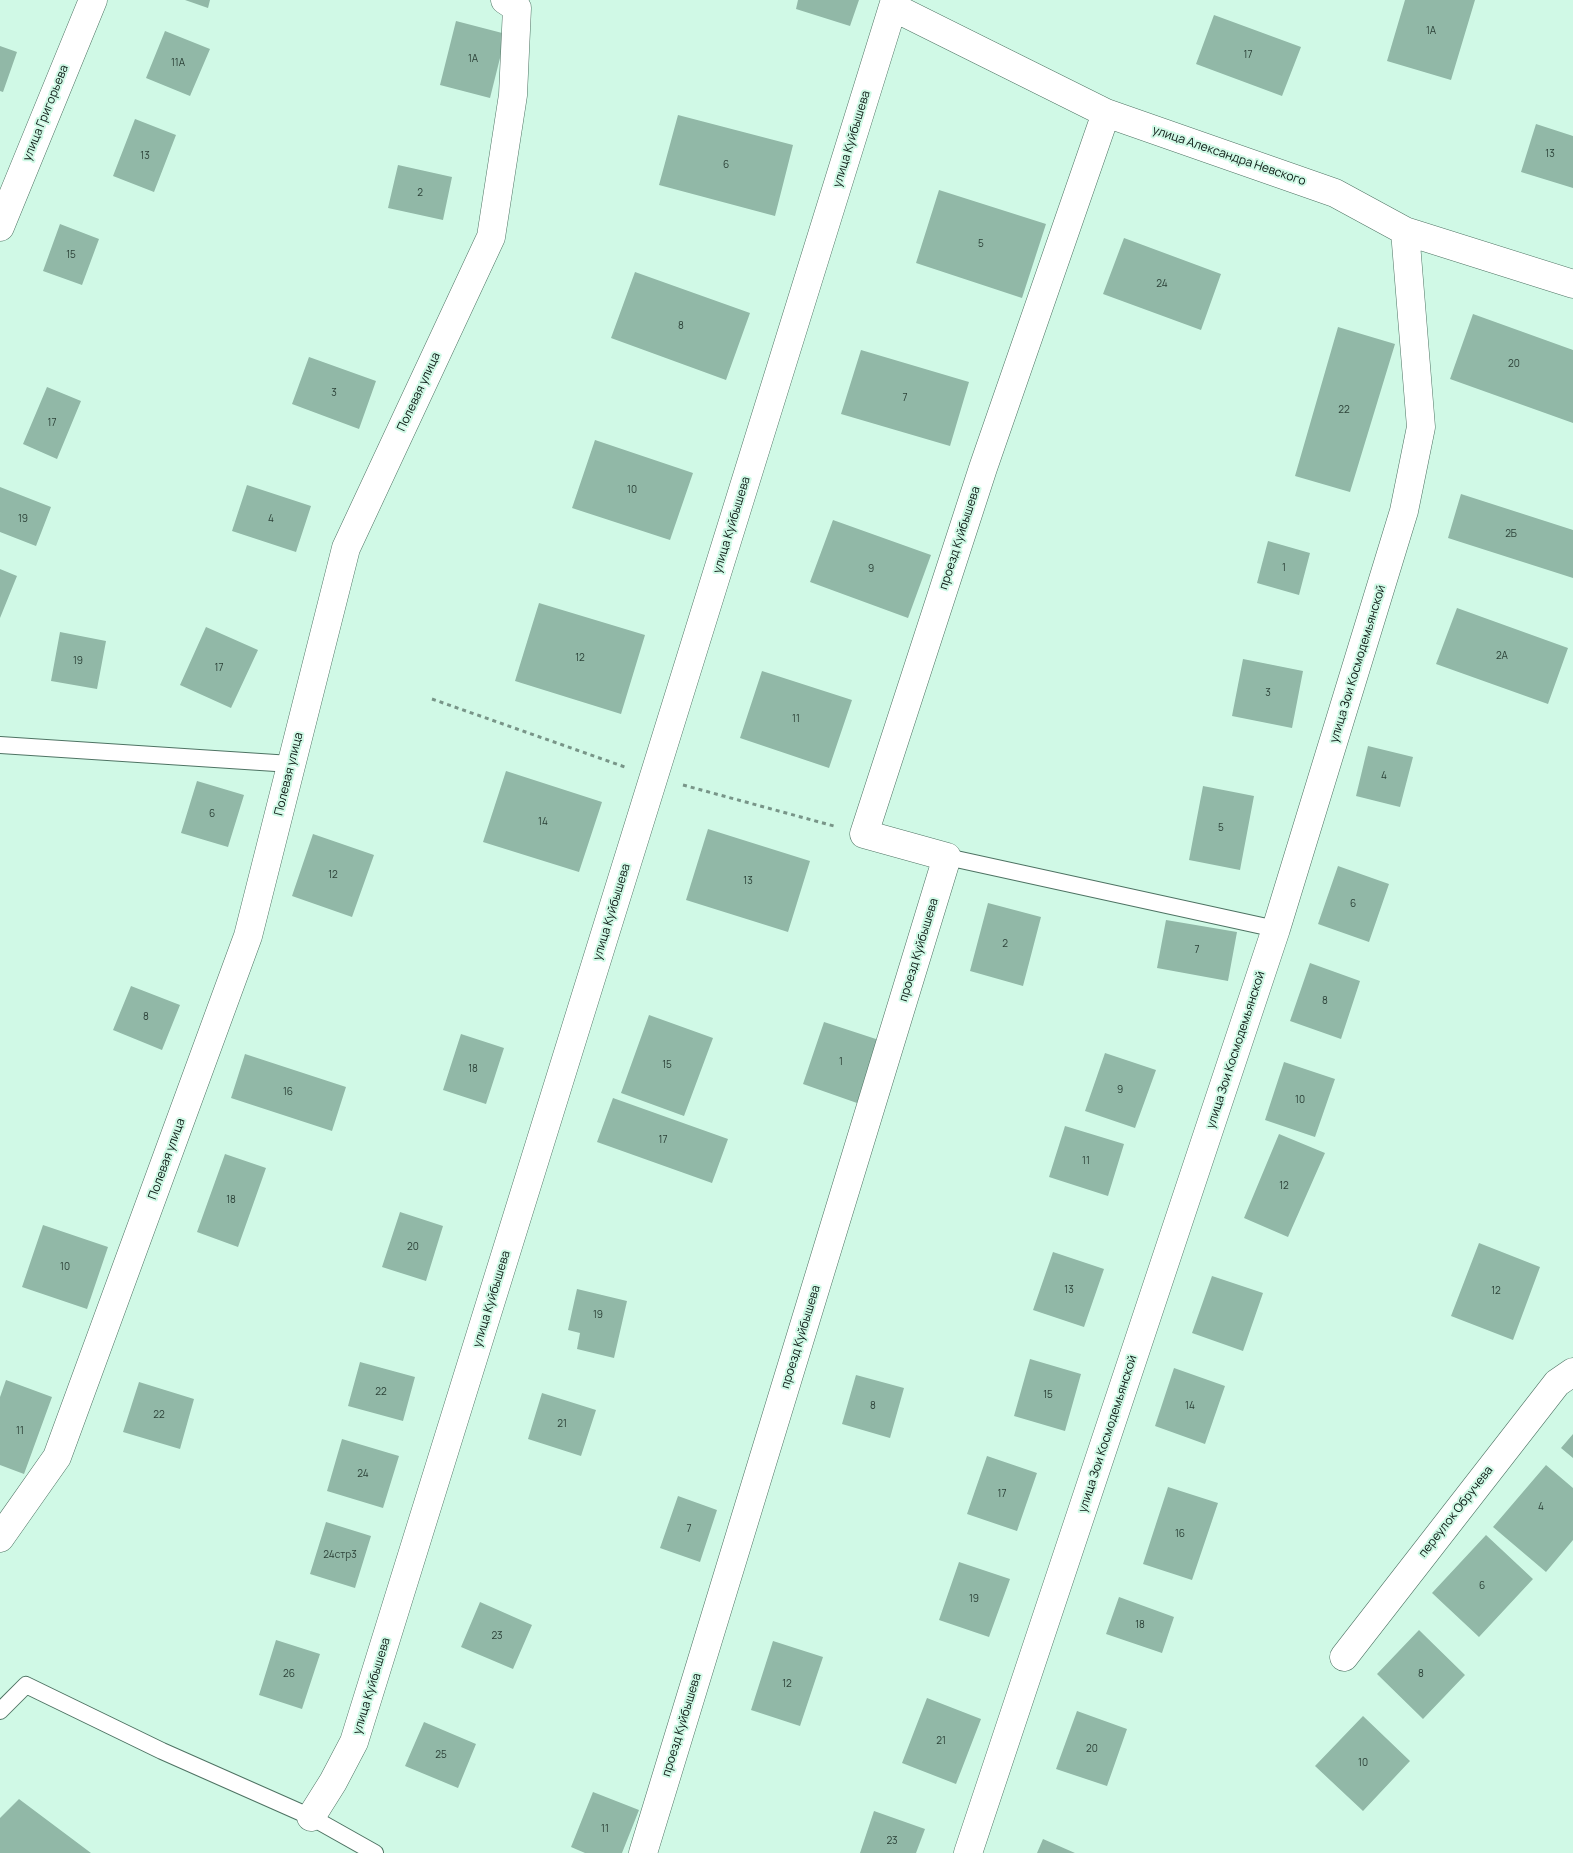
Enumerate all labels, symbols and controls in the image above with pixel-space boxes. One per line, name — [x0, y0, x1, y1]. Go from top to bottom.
house number: 1А — [1426, 25, 1436, 37]
house number: 17 — [1244, 49, 1252, 61]
house number: 1А — [468, 53, 478, 65]
house number: 11А — [171, 57, 185, 69]
street label: улица Григорьева — [20, 63, 72, 163]
street label: улица Куйбышева — [830, 89, 874, 189]
street label: улица Александра Невского — [1150, 123, 1308, 189]
house number: 13 — [1545, 148, 1555, 160]
house number: 13 — [140, 150, 150, 162]
house number: 6 — [723, 159, 729, 171]
house number: 2 — [417, 187, 423, 199]
house number: 5 — [978, 238, 984, 250]
house number: 15 — [66, 249, 76, 261]
house number: 24 — [1156, 278, 1168, 290]
house number: 8 — [678, 320, 684, 332]
street label: Полевая улица — [394, 350, 444, 434]
house number: 20 — [1508, 358, 1520, 370]
house number: 3 — [331, 387, 337, 399]
house number: 7 — [902, 392, 908, 404]
house number: 22 — [1338, 404, 1350, 416]
house number: 17 — [48, 417, 56, 429]
street label: улица Куйбышева — [710, 475, 754, 575]
house number: 10 — [627, 484, 637, 496]
street label: проезд Куйбышева — [937, 485, 983, 591]
house number: 19 — [18, 513, 28, 525]
house number: 4 — [268, 513, 274, 525]
house number: 2Б — [1505, 528, 1517, 540]
house number: 1 — [1282, 562, 1286, 574]
house number: 9 — [868, 563, 874, 575]
street label: улица Зои Космодемьянской — [1327, 583, 1389, 745]
house number: 2А — [1496, 650, 1508, 662]
house number: 12 — [575, 652, 585, 664]
house number: 19 — [73, 655, 83, 667]
house number: 17 — [215, 662, 223, 674]
house number: 3 — [1265, 687, 1271, 699]
house number: 11 — [792, 713, 800, 725]
street label: Полевая улица — [272, 731, 306, 817]
house number: 4 — [1381, 770, 1387, 782]
house number: 6 — [209, 808, 215, 820]
house number: 14 — [538, 816, 548, 828]
house number: 5 — [1218, 822, 1224, 834]
street label: улица Куйбышева — [590, 862, 634, 962]
house number: 12 — [328, 869, 338, 881]
house number: 13 — [743, 875, 753, 887]
street label: проезд Куйбышева — [896, 897, 942, 1003]
house number: 6 — [1350, 898, 1356, 910]
house number: 2 — [1002, 938, 1008, 950]
house number: 7 — [1194, 944, 1200, 956]
street label: улица Зои Космодемьянской — [1204, 970, 1268, 1130]
house number: 8 — [1322, 995, 1328, 1007]
house number: 8 — [143, 1011, 149, 1023]
house number: 1 — [839, 1056, 843, 1068]
house number: 15 — [662, 1059, 672, 1071]
house number: 18 — [468, 1063, 478, 1075]
house number: 9 — [1117, 1084, 1123, 1096]
house number: 16 — [283, 1086, 293, 1098]
house number: 10 — [1295, 1094, 1305, 1106]
street label: Полевая улица — [146, 1116, 188, 1202]
house number: 17 — [659, 1134, 667, 1146]
house number: 11 — [1082, 1155, 1090, 1167]
house number: 12 — [1279, 1180, 1289, 1192]
house number: 18 — [226, 1194, 236, 1206]
house number: 20 — [407, 1241, 419, 1253]
street label: улица Куйбышева — [470, 1249, 514, 1349]
house number: 10 — [60, 1261, 70, 1273]
street label: проезд Куйбышева — [778, 1284, 824, 1390]
house number: 13 — [1064, 1284, 1074, 1296]
house number: 12 — [1491, 1285, 1501, 1297]
house number: 19 — [593, 1309, 603, 1321]
street label: улица Зои Космодемьянской — [1076, 1354, 1140, 1514]
house number: 22 — [375, 1386, 387, 1398]
house number: 15 — [1043, 1389, 1053, 1401]
house number: 8 — [870, 1400, 876, 1412]
house number: 14 — [1185, 1400, 1195, 1412]
house number: 22 — [153, 1409, 165, 1421]
house number: 21 — [557, 1418, 567, 1430]
house number: 11 — [16, 1425, 24, 1437]
street label: переулок Обручева — [1416, 1464, 1496, 1560]
house number: 24 — [357, 1468, 369, 1480]
house number: 17 — [998, 1488, 1006, 1500]
house number: 4 — [1538, 1501, 1544, 1513]
house number: 7 — [686, 1523, 692, 1535]
house number: 16 — [1175, 1528, 1185, 1540]
house number: 24стр3 — [323, 1549, 357, 1561]
house number: 6 — [1479, 1580, 1485, 1592]
house number: 19 — [969, 1593, 979, 1605]
house number: 18 — [1135, 1619, 1145, 1631]
house number: 23 — [491, 1630, 503, 1642]
street label: улица Куйбышева — [350, 1636, 394, 1736]
house number: 26 — [283, 1668, 295, 1680]
house number: 8 — [1418, 1668, 1424, 1680]
street label: проезд Куйбышева — [659, 1672, 705, 1778]
house number: 12 — [782, 1678, 792, 1690]
house number: 21 — [936, 1735, 946, 1747]
house number: 20 — [1086, 1743, 1098, 1755]
house number: 25 — [435, 1749, 447, 1761]
house number: 10 — [1358, 1757, 1368, 1769]
house number: 11 — [601, 1823, 609, 1835]
house number: 23 — [886, 1835, 898, 1847]

